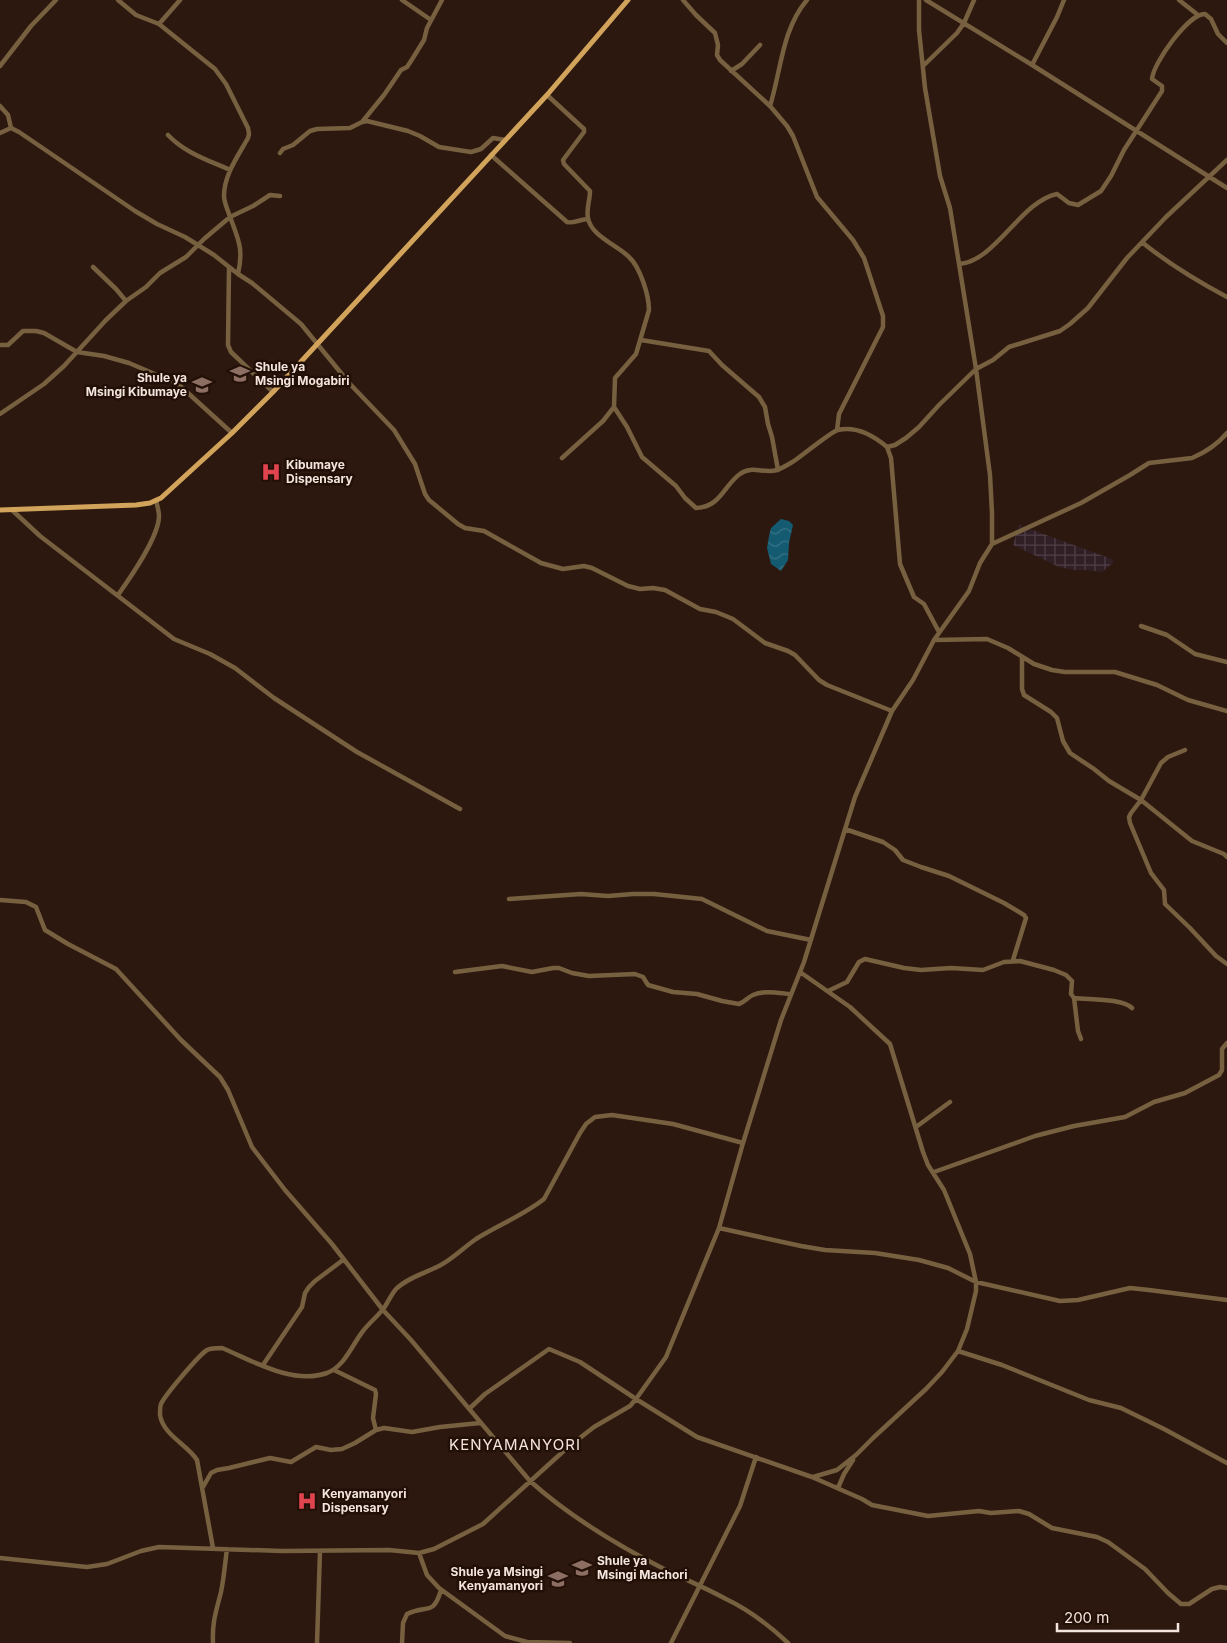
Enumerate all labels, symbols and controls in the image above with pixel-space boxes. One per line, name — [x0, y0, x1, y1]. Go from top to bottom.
place label: Shule ya Msingi Mogabiri — [255, 359, 349, 388]
school or university icon: Shule ya Msingi Mogabiri — [229, 363, 251, 385]
place label: Shule ya Msingi Kibumaye — [86, 370, 187, 399]
school or university icon: Shule ya Msingi Kibumaye — [191, 374, 213, 396]
place label: Kibumaye Dispensary — [286, 457, 354, 486]
hospital icon: Kibumaye Dispensary — [260, 461, 282, 483]
district label: KENYAMANYORI — [449, 1435, 581, 1454]
place label: Kenyamanyori Dispensary — [322, 1486, 406, 1515]
hospital icon: Kenyamanyori Dispensary — [296, 1490, 318, 1512]
place label: Shule ya Msingi Machori — [597, 1553, 688, 1582]
school or university icon: Shule ya Msingi Machori — [571, 1557, 593, 1579]
place label: Shule ya Msingi Kenyamanyori — [451, 1564, 543, 1593]
school or university icon: Shule ya Msingi Kenyamanyori — [547, 1568, 569, 1590]
scale bar — [1057, 1600, 1178, 1632]
text: 200 m — [1064, 1608, 1109, 1627]

